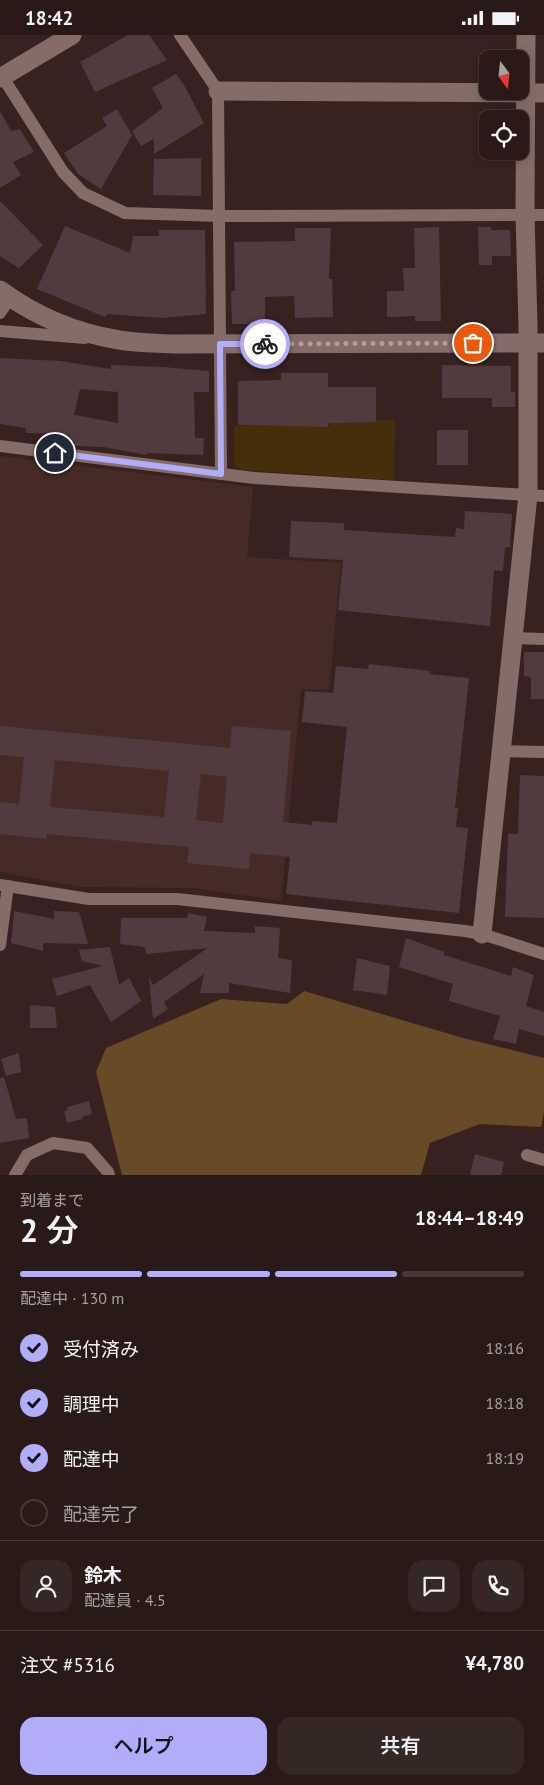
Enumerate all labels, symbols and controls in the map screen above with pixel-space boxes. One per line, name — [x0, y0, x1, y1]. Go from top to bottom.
text: 18:42 — [25, 6, 73, 30]
north arrow — [479, 50, 529, 100]
map controls — [479, 50, 529, 160]
button: locate — [479, 110, 529, 160]
courier — [240, 319, 290, 369]
pin — [452, 322, 494, 364]
icon: bag — [459, 329, 487, 357]
icon: bike — [251, 330, 279, 358]
pin — [34, 432, 76, 474]
icon: home — [41, 439, 69, 467]
text: 到着まで — [20, 1190, 84, 1210]
text: 18:44–18:49 — [415, 1206, 524, 1230]
text: 2 分 — [20, 1209, 78, 1251]
text: 配達中 · 130 m — [20, 1288, 124, 1308]
icon: check — [20, 1334, 48, 1362]
text: 受付済み — [63, 1337, 139, 1361]
text: 18:16 — [486, 1338, 524, 1358]
icon: check — [20, 1389, 48, 1417]
text: 調理中 — [63, 1392, 120, 1416]
text: 18:18 — [486, 1393, 524, 1413]
icon: check — [20, 1444, 48, 1472]
text: 配達中 — [63, 1447, 120, 1471]
text: 18:19 — [486, 1448, 524, 1468]
text: 配達完了 — [63, 1502, 139, 1526]
button: person — [20, 1560, 72, 1612]
button: chat — [408, 1560, 460, 1612]
button: phone — [472, 1560, 524, 1612]
text: 鈴木 — [84, 1563, 122, 1587]
text: 配達員 · 4.5 — [84, 1590, 166, 1610]
text: ¥4,780 — [465, 1651, 524, 1675]
text: 注文 #5316 — [20, 1653, 115, 1677]
button: ヘルプ — [20, 1717, 267, 1775]
button: 共有 — [277, 1717, 524, 1775]

